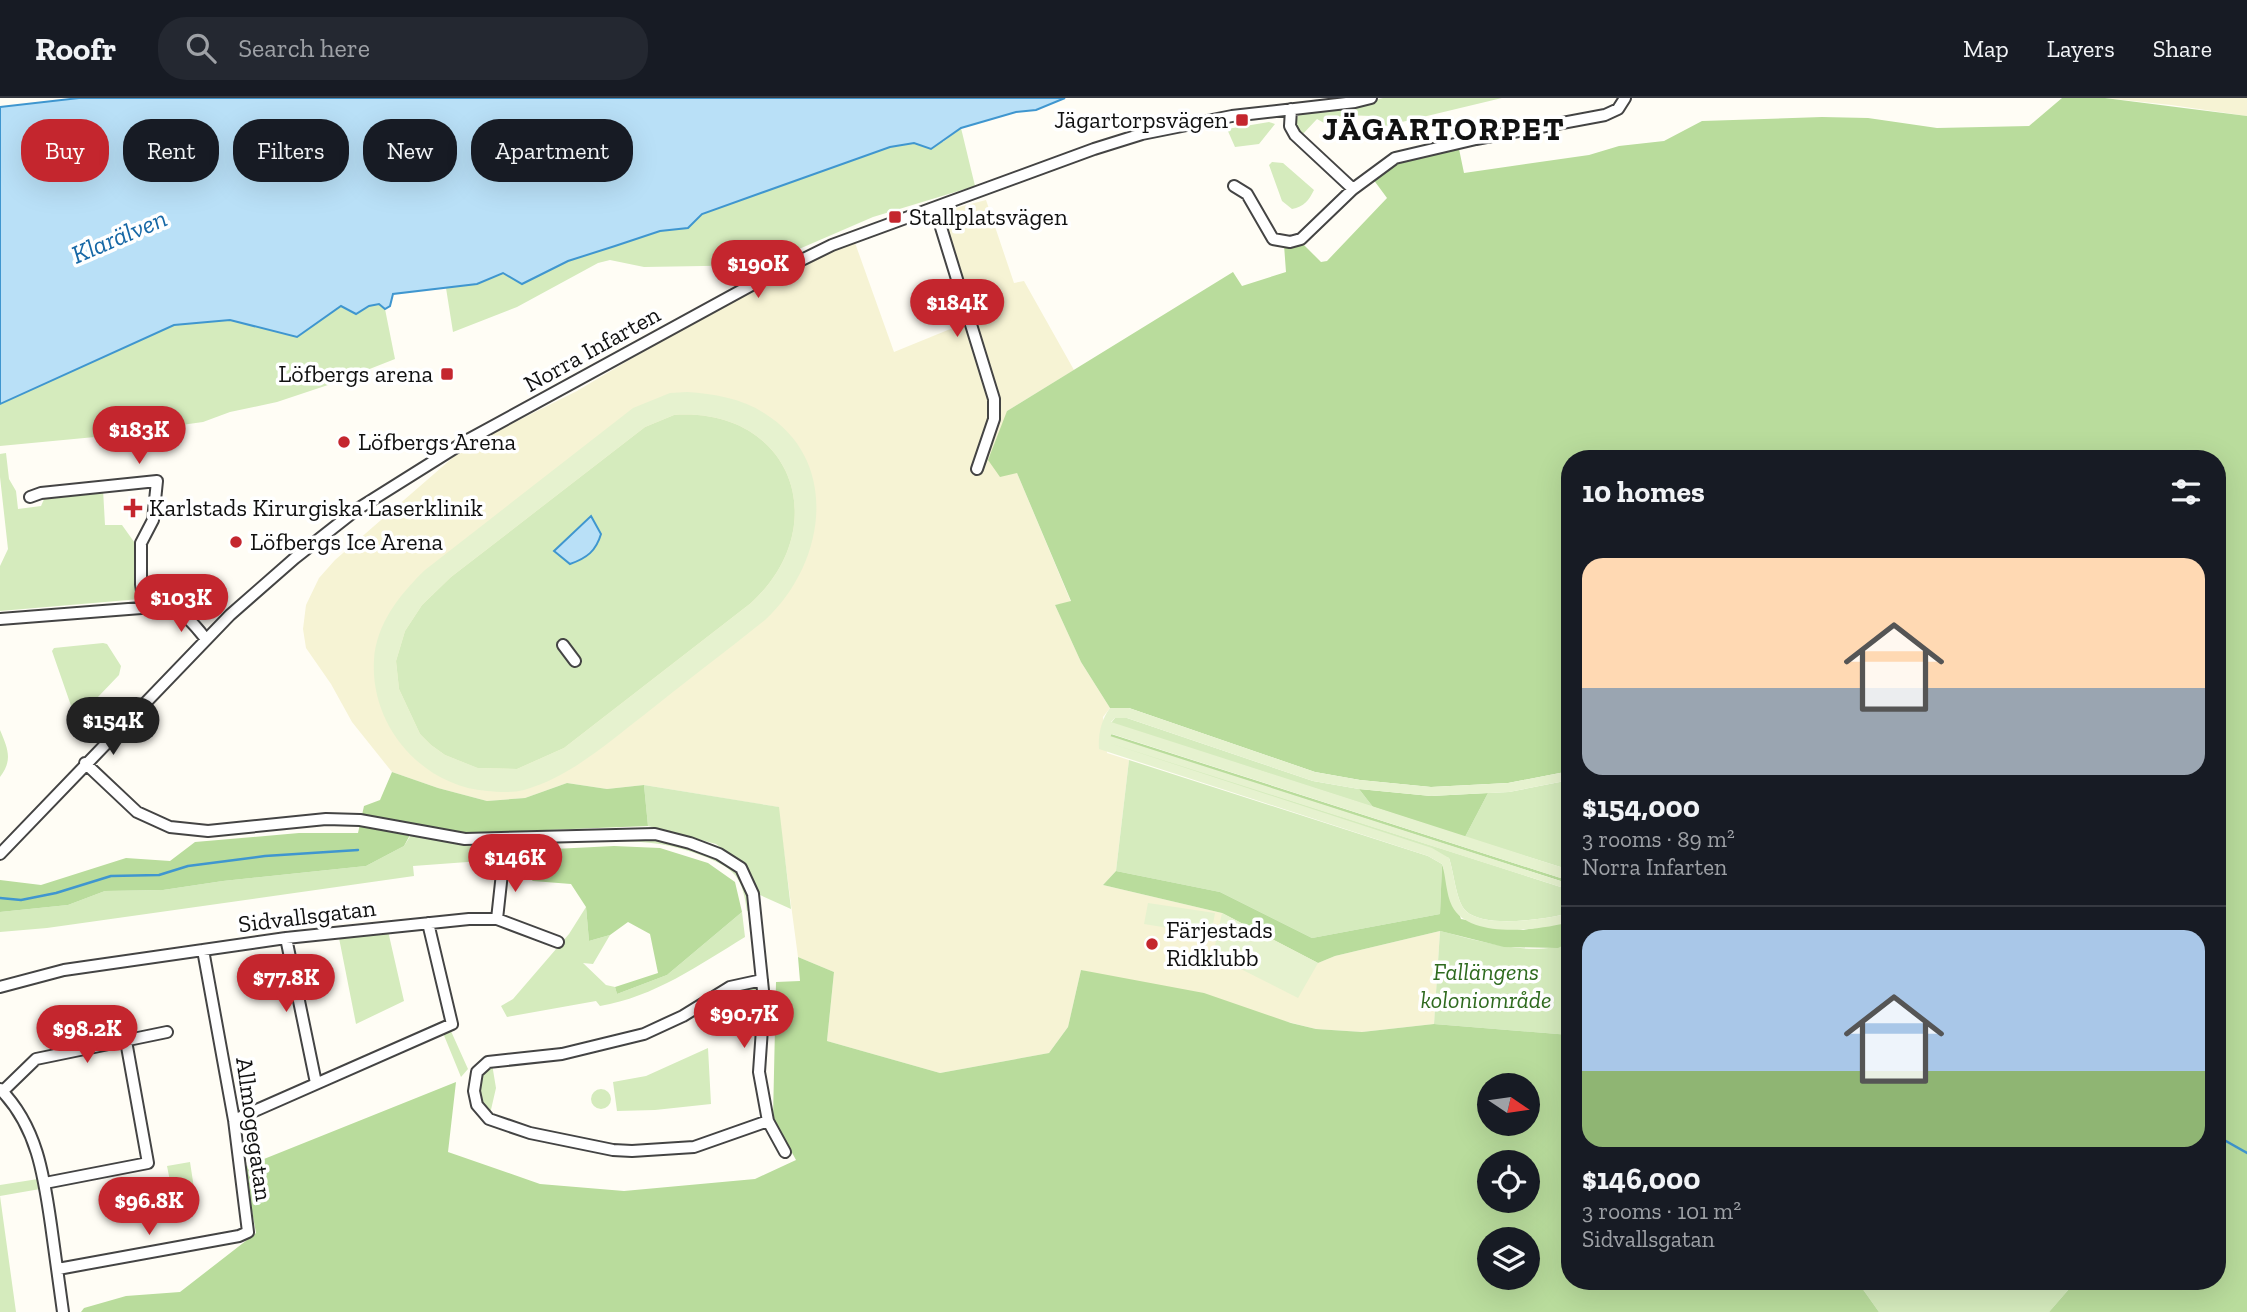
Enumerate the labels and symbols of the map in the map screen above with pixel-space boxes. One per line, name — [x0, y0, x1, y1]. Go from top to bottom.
place label: Jägartorpsvägen — [1054, 105, 1228, 134]
district label: JÄGARTORPET — [1322, 110, 1566, 148]
marker: Jägartorpsvägen — [1234, 112, 1250, 128]
water label: Klarälven — [66, 202, 172, 270]
place label: Stallplatsvägen — [909, 202, 1068, 231]
marker: Stallplatsvägen — [887, 209, 903, 225]
pin: $190K — [709, 240, 807, 300]
pin: $184K — [908, 280, 1006, 339]
street label: Norra Infarten — [518, 299, 665, 398]
place label: Löfbergs arena — [278, 359, 433, 388]
marker: Löfbergs arena — [439, 366, 455, 382]
pin: $183K — [90, 406, 188, 466]
place label: Löfbergs Arena — [358, 427, 516, 456]
marker: Löfbergs Arena — [336, 434, 352, 450]
place label: Karlstads Kirurgiska Laserklinik — [149, 493, 484, 522]
marker: Karlstads Kirurgiska Laserklinik — [123, 498, 143, 518]
place label: Löfbergs Ice Arena — [250, 527, 443, 556]
marker: Löfbergs Ice Arena — [228, 534, 244, 550]
pin: $103K — [132, 574, 230, 634]
pin: $154K — [64, 698, 162, 757]
pin: $146K — [466, 834, 564, 894]
street label: Sidvallsgatan — [236, 893, 378, 938]
place label: Färjestads Ridklubb — [1166, 915, 1273, 972]
marker: Färjestads Ridklubb — [1144, 936, 1160, 952]
pin: $77.8K — [229, 954, 343, 1014]
park label: Fallängens koloniområde — [1420, 957, 1552, 1014]
pin: $90.7K — [687, 990, 801, 1050]
pin: $98.2K — [30, 1006, 144, 1065]
street label: Allmogegatan — [230, 1055, 279, 1203]
north arrow — [1477, 1073, 1540, 1136]
pin: $96.8K — [92, 1178, 206, 1237]

